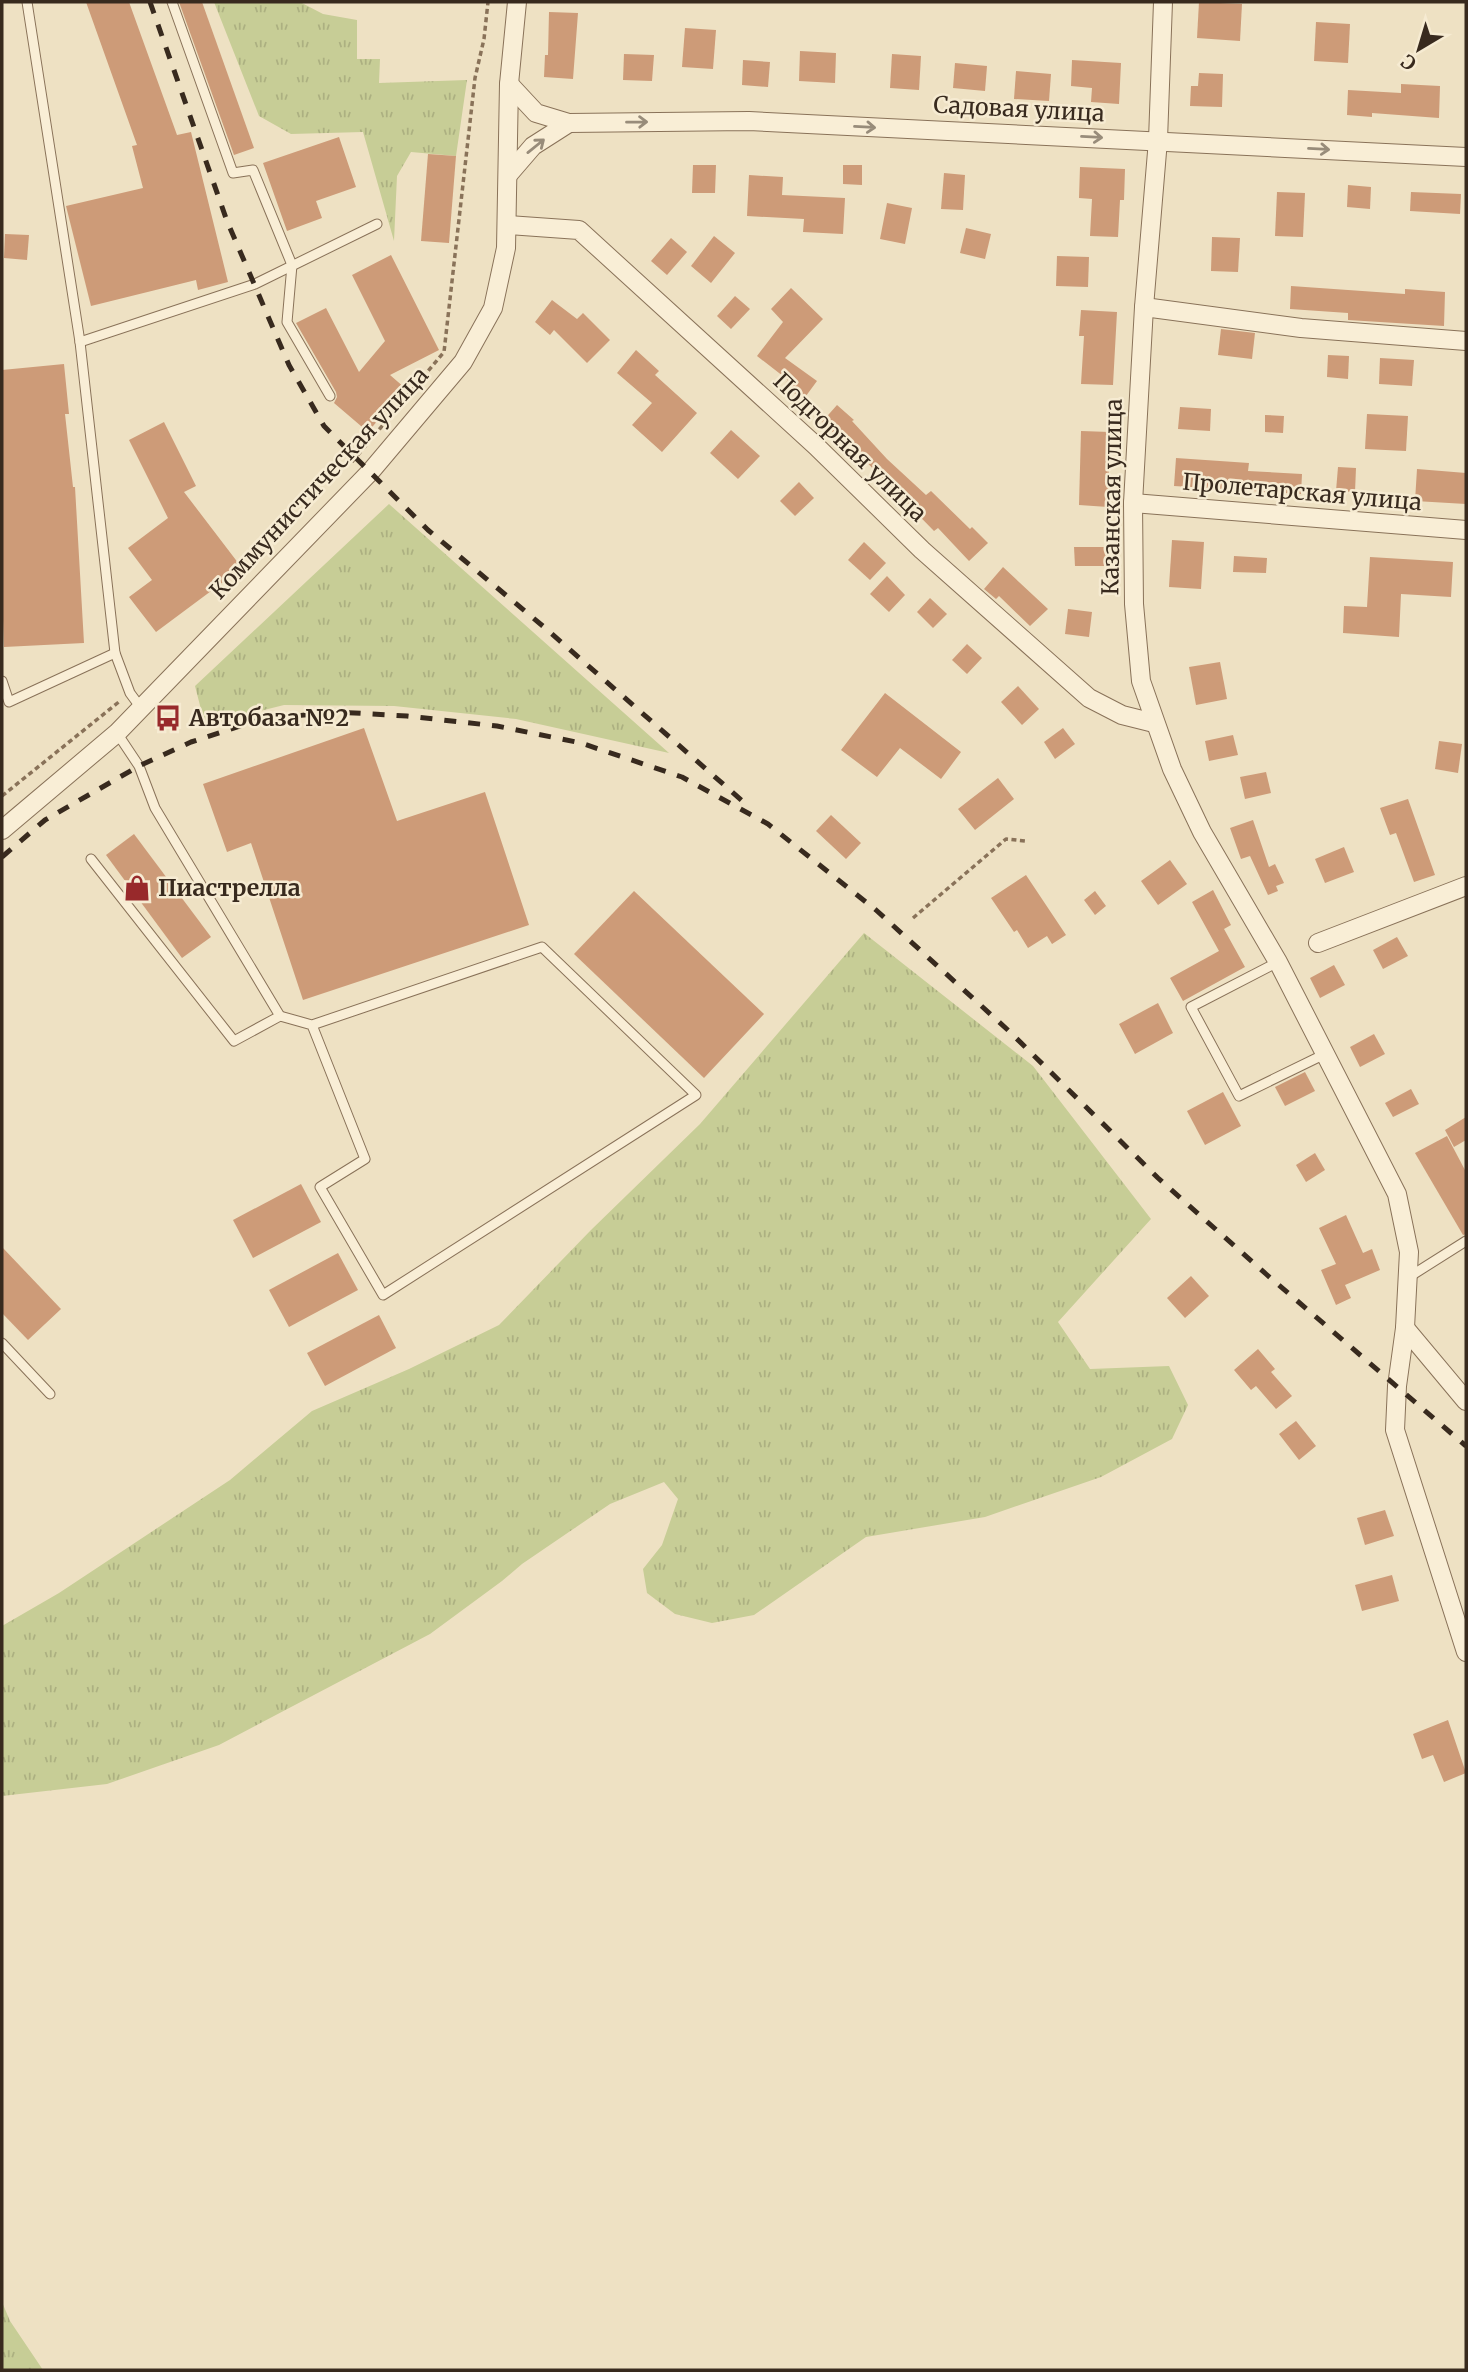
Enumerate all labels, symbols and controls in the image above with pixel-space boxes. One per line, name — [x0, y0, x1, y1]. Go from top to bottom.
north arrow — [1384, 14, 1454, 84]
text: С — [1396, 49, 1421, 76]
street label: Садовая улица — [933, 90, 1105, 127]
one-way arrow — [625, 116, 648, 129]
one-way arrow — [853, 120, 876, 133]
one-way arrow — [1080, 131, 1103, 144]
one-way arrow — [526, 138, 544, 154]
one-way arrow — [1307, 143, 1330, 156]
street label: Коммунистическая улица — [203, 360, 434, 605]
street label: Подгорная улица — [768, 366, 933, 527]
street label: Казанская улица — [1095, 398, 1128, 596]
street label: Пролетарская улица — [1181, 467, 1423, 516]
bus stop icon: Автобаза №2 — [153, 703, 183, 733]
place label: Автобаза №2 — [188, 703, 349, 732]
shop icon: Пиастрелла — [122, 873, 152, 903]
place label: Пиастрелла — [158, 873, 301, 902]

